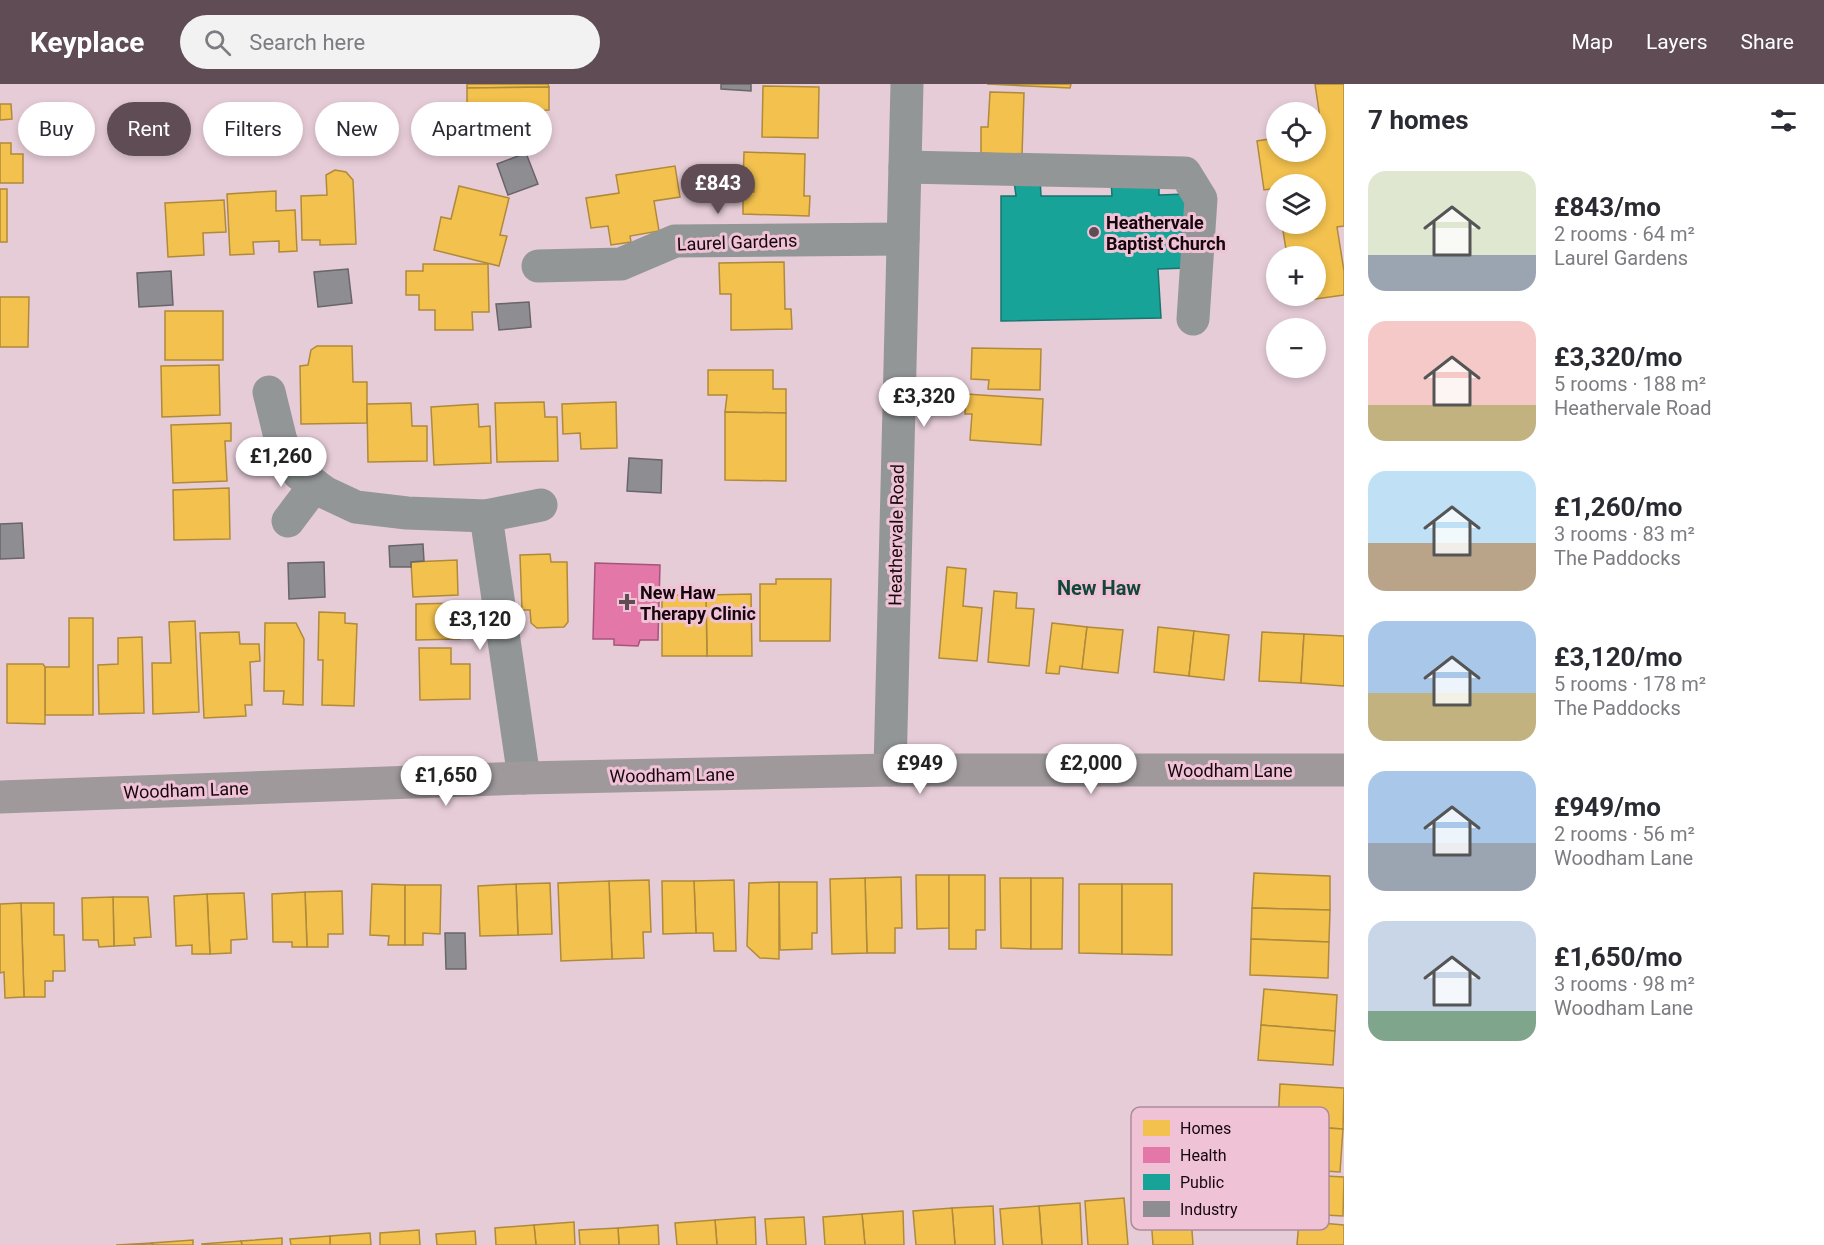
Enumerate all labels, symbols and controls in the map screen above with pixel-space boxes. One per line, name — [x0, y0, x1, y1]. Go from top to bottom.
search box — [180, 15, 600, 69]
text: Keyplace — [30, 26, 144, 59]
icon: search — [201, 26, 234, 59]
text: Search here — [249, 30, 365, 55]
text: Map — [1571, 30, 1613, 54]
text: Layers — [1646, 30, 1707, 54]
text: Share — [1740, 30, 1794, 54]
chip: Buy — [18, 102, 95, 156]
chip: Rent — [107, 102, 191, 156]
chip: Filters — [203, 102, 303, 156]
chip: New — [315, 102, 399, 156]
chip: Apartment — [411, 102, 552, 156]
map controls — [1266, 102, 1326, 378]
button: locate — [1266, 102, 1326, 162]
icon: filters — [1767, 104, 1800, 137]
text: 7 homes — [1368, 105, 1469, 135]
pin: £843 — [682, 164, 754, 215]
text: £843 — [695, 171, 741, 195]
button: layers — [1266, 174, 1326, 234]
text: £843/mo — [1554, 192, 1661, 222]
icon: home — [1416, 195, 1488, 267]
place label: Heathervale Baptist Church — [1106, 212, 1226, 254]
text: 2 rooms · 64 m² — [1554, 222, 1695, 246]
marker: Heathervale Baptist Church — [1087, 225, 1101, 239]
street label: Laurel Gardens — [676, 229, 798, 255]
button: + — [1266, 246, 1326, 306]
text: Laurel Gardens — [1554, 246, 1688, 270]
button: − — [1266, 318, 1326, 378]
text: £3,320/mo — [1554, 342, 1682, 372]
icon: home — [1416, 345, 1488, 417]
text: 5 rooms · 188 m² — [1554, 372, 1706, 396]
pin: £3,320 — [875, 377, 973, 428]
text: £3,320 — [893, 384, 955, 408]
text: Heathervale Road — [1554, 396, 1712, 420]
pin: £1,260 — [232, 437, 330, 488]
text: £1,260 — [250, 444, 312, 468]
street label: Heathervale Road — [884, 464, 908, 606]
text: £1,260/mo — [1554, 492, 1682, 522]
icon: home — [1416, 495, 1488, 567]
text: 3 rooms · 83 m² — [1554, 522, 1695, 546]
text: The Paddocks — [1554, 546, 1681, 570]
district label: New Haw — [1057, 576, 1141, 600]
place label: New Haw Therapy Clinic — [640, 582, 756, 624]
marker: New Haw Therapy Clinic — [618, 593, 636, 611]
pin: £3,120 — [431, 600, 529, 651]
text: £3,120 — [449, 607, 511, 631]
text: £3,120/mo — [1554, 642, 1682, 672]
icon: home — [1416, 645, 1488, 717]
text: 5 rooms · 178 m² — [1554, 672, 1706, 696]
text: The Paddocks — [1554, 696, 1681, 720]
pin: £949 — [884, 744, 956, 795]
pin: £2,000 — [1042, 744, 1140, 795]
text: £949 — [897, 751, 943, 775]
text: £2,000 — [1060, 751, 1122, 775]
pin: £1,650 — [397, 756, 495, 807]
street label: Woodham Lane — [1167, 760, 1293, 781]
text: £1,650 — [415, 763, 477, 787]
street label: Woodham Lane — [609, 763, 735, 787]
street label: Woodham Lane — [123, 777, 249, 803]
text: £949/mo — [1554, 792, 1661, 822]
icon: home — [1416, 795, 1488, 867]
text: 2 rooms · 56 m² — [1554, 822, 1695, 846]
text: Woodham Lane — [1554, 846, 1693, 870]
text: £1,650/mo — [1554, 942, 1682, 972]
icon: home — [1416, 945, 1488, 1017]
text: 3 rooms · 98 m² — [1554, 972, 1695, 996]
text: Woodham Lane — [1554, 996, 1693, 1020]
legend — [1131, 1107, 1329, 1230]
text: Homes — [1180, 1119, 1231, 1138]
text: Health — [1180, 1146, 1227, 1165]
text: Public — [1180, 1173, 1224, 1192]
text: Industry — [1180, 1200, 1238, 1219]

